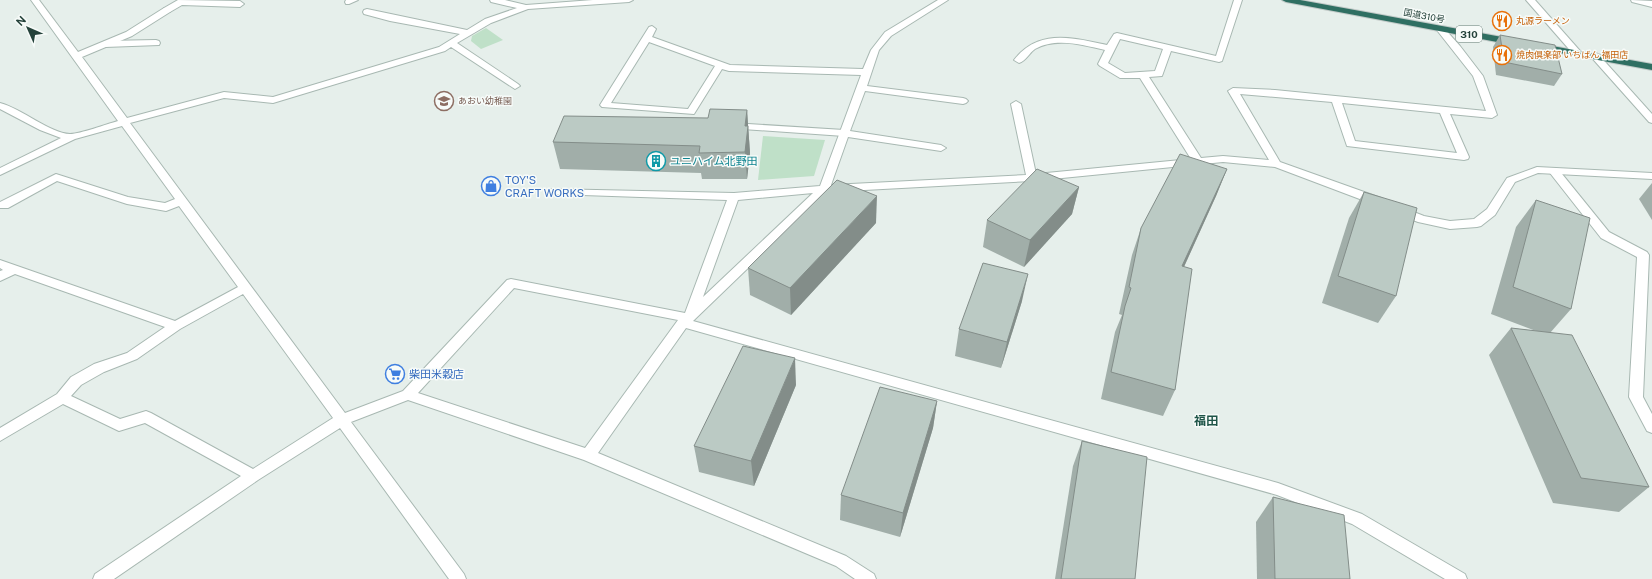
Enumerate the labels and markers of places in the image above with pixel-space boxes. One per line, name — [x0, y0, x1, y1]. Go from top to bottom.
restaurant icon: 丸源ラーメン — [1491, 10, 1513, 32]
place label: 丸源ラーメン — [1516, 15, 1570, 26]
restaurant icon: 焼肉倶楽部 いちばん 福田店 — [1491, 44, 1513, 66]
place label: 焼肉倶楽部 いちばん 福田店 — [1516, 49, 1628, 60]
school or university icon: あおい幼稚園 — [433, 90, 455, 112]
place label: あおい幼稚園 — [458, 95, 512, 106]
building icon: ユニハイム北野田 — [645, 150, 667, 172]
place label: ユニハイム北野田 — [670, 155, 758, 167]
place label: TOY'S CRAFT WORKS — [505, 174, 584, 199]
shop icon: TOY'S CRAFT WORKS — [480, 175, 502, 197]
supermarket icon: 柴田米穀店 — [384, 363, 406, 385]
place label: 柴田米穀店 — [409, 368, 464, 380]

